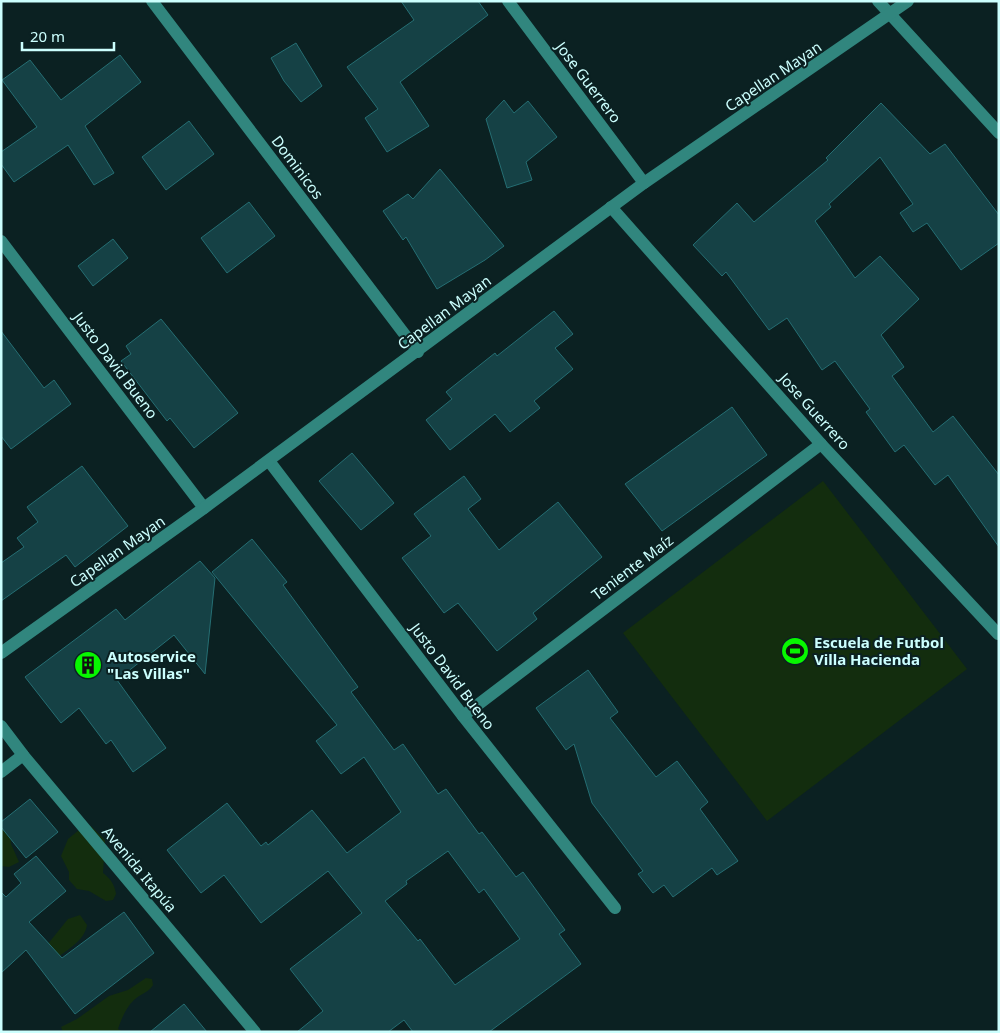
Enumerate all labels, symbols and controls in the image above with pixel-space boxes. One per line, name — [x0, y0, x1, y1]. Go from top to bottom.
scale bar — [22, 20, 115, 52]
text: 20 m — [30, 26, 65, 46]
street label: Jose Guerrero — [551, 36, 626, 127]
street label: Capellan Mayan — [721, 36, 825, 116]
street label: Dominicos — [268, 131, 328, 203]
street label: Capellan Mayan — [393, 270, 495, 354]
street label: Justo David Bueno — [68, 306, 163, 422]
street label: Jose Guerrero — [774, 367, 855, 454]
street label: Capellan Mayan — [65, 511, 169, 591]
street label: Teniente Maíz — [587, 530, 677, 604]
street label: Justo David Bueno — [405, 617, 500, 733]
place label: Escuela de Futbol Villa Hacienda — [814, 632, 944, 669]
sports icon: Escuela de Futbol Villa Hacienda — [780, 636, 810, 666]
place label: Autoservice "Las Villas" — [107, 646, 196, 683]
building icon: Autoservice "Las Villas" — [73, 650, 103, 680]
street label: Avenida Itapúa — [98, 822, 182, 916]

